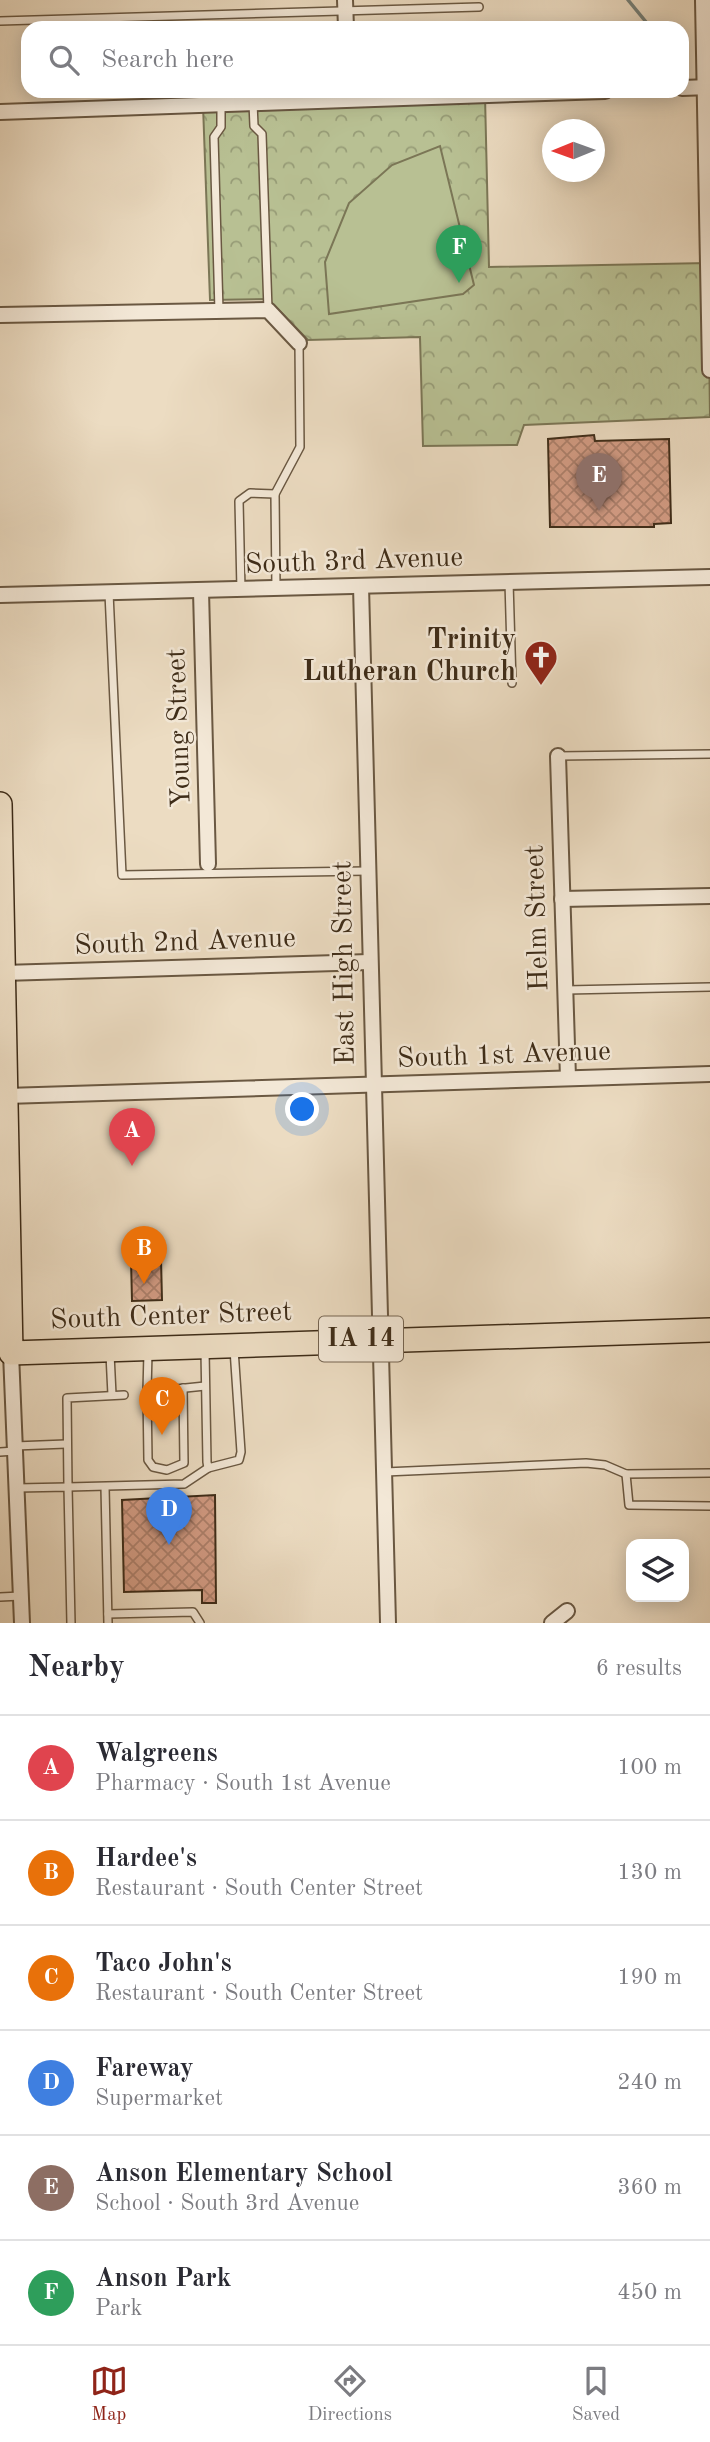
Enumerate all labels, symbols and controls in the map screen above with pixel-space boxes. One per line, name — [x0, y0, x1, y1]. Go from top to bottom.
search box — [21, 21, 689, 98]
icon: search — [45, 41, 83, 79]
text: Search here — [101, 47, 234, 73]
north arrow — [542, 119, 605, 182]
pin: F — [436, 225, 482, 283]
pin: E — [576, 453, 622, 511]
street label: South 3rd Avenue — [244, 544, 464, 580]
place label: Trinity Lutheran Church — [302, 627, 516, 687]
church icon: Trinity Lutheran Church — [522, 638, 560, 687]
street label: Young Street — [163, 648, 197, 808]
street label: Helm Street — [521, 844, 555, 992]
street label: East High Street — [329, 860, 361, 1066]
street label: South 2nd Avenue — [74, 925, 296, 961]
street label: South 1st Avenue — [397, 1038, 611, 1074]
your location — [285, 1092, 319, 1126]
pin: A — [109, 1108, 155, 1166]
pin: B — [121, 1226, 167, 1284]
street label: South Center Street — [50, 1299, 292, 1335]
road number: IA 14 — [319, 1316, 403, 1362]
pin: C — [139, 1377, 185, 1435]
pin: D — [146, 1487, 192, 1545]
map controls — [626, 1539, 689, 1602]
button: layers — [626, 1539, 689, 1602]
text: Nearby — [28, 1653, 125, 1683]
text: 6 results — [596, 1657, 682, 1680]
text: Walgreens — [95, 1741, 218, 1767]
text: A — [42, 1756, 60, 1779]
text: 100 m — [617, 1756, 682, 1779]
text: Pharmacy · South 1st Avenue — [95, 1772, 391, 1795]
text: Hardee's — [95, 1846, 197, 1872]
text: B — [43, 1861, 59, 1884]
text: 130 m — [617, 1861, 682, 1884]
text: Restaurant · South Center Street — [95, 1877, 423, 1900]
text: Taco John's — [95, 1951, 232, 1977]
text: C — [43, 1966, 59, 1989]
text: 190 m — [617, 1966, 682, 1989]
text: Restaurant · South Center Street — [95, 1982, 423, 2005]
text: Fareway — [95, 2056, 194, 2082]
text: D — [42, 2071, 60, 2094]
text: 240 m — [617, 2071, 682, 2094]
text: Supermarket — [95, 2087, 223, 2110]
text: Anson Elementary School — [95, 2161, 393, 2187]
text: E — [43, 2176, 59, 2199]
text: 360 m — [617, 2176, 682, 2199]
text: School · South 3rd Avenue — [95, 2192, 359, 2215]
text: Anson Park — [95, 2266, 231, 2292]
text: F — [43, 2281, 59, 2304]
text: 450 m — [617, 2281, 682, 2304]
text: Park — [95, 2297, 142, 2320]
tab: Map — [90, 2362, 128, 2427]
tab: Directions — [308, 2362, 392, 2427]
tab: Saved — [572, 2362, 620, 2427]

